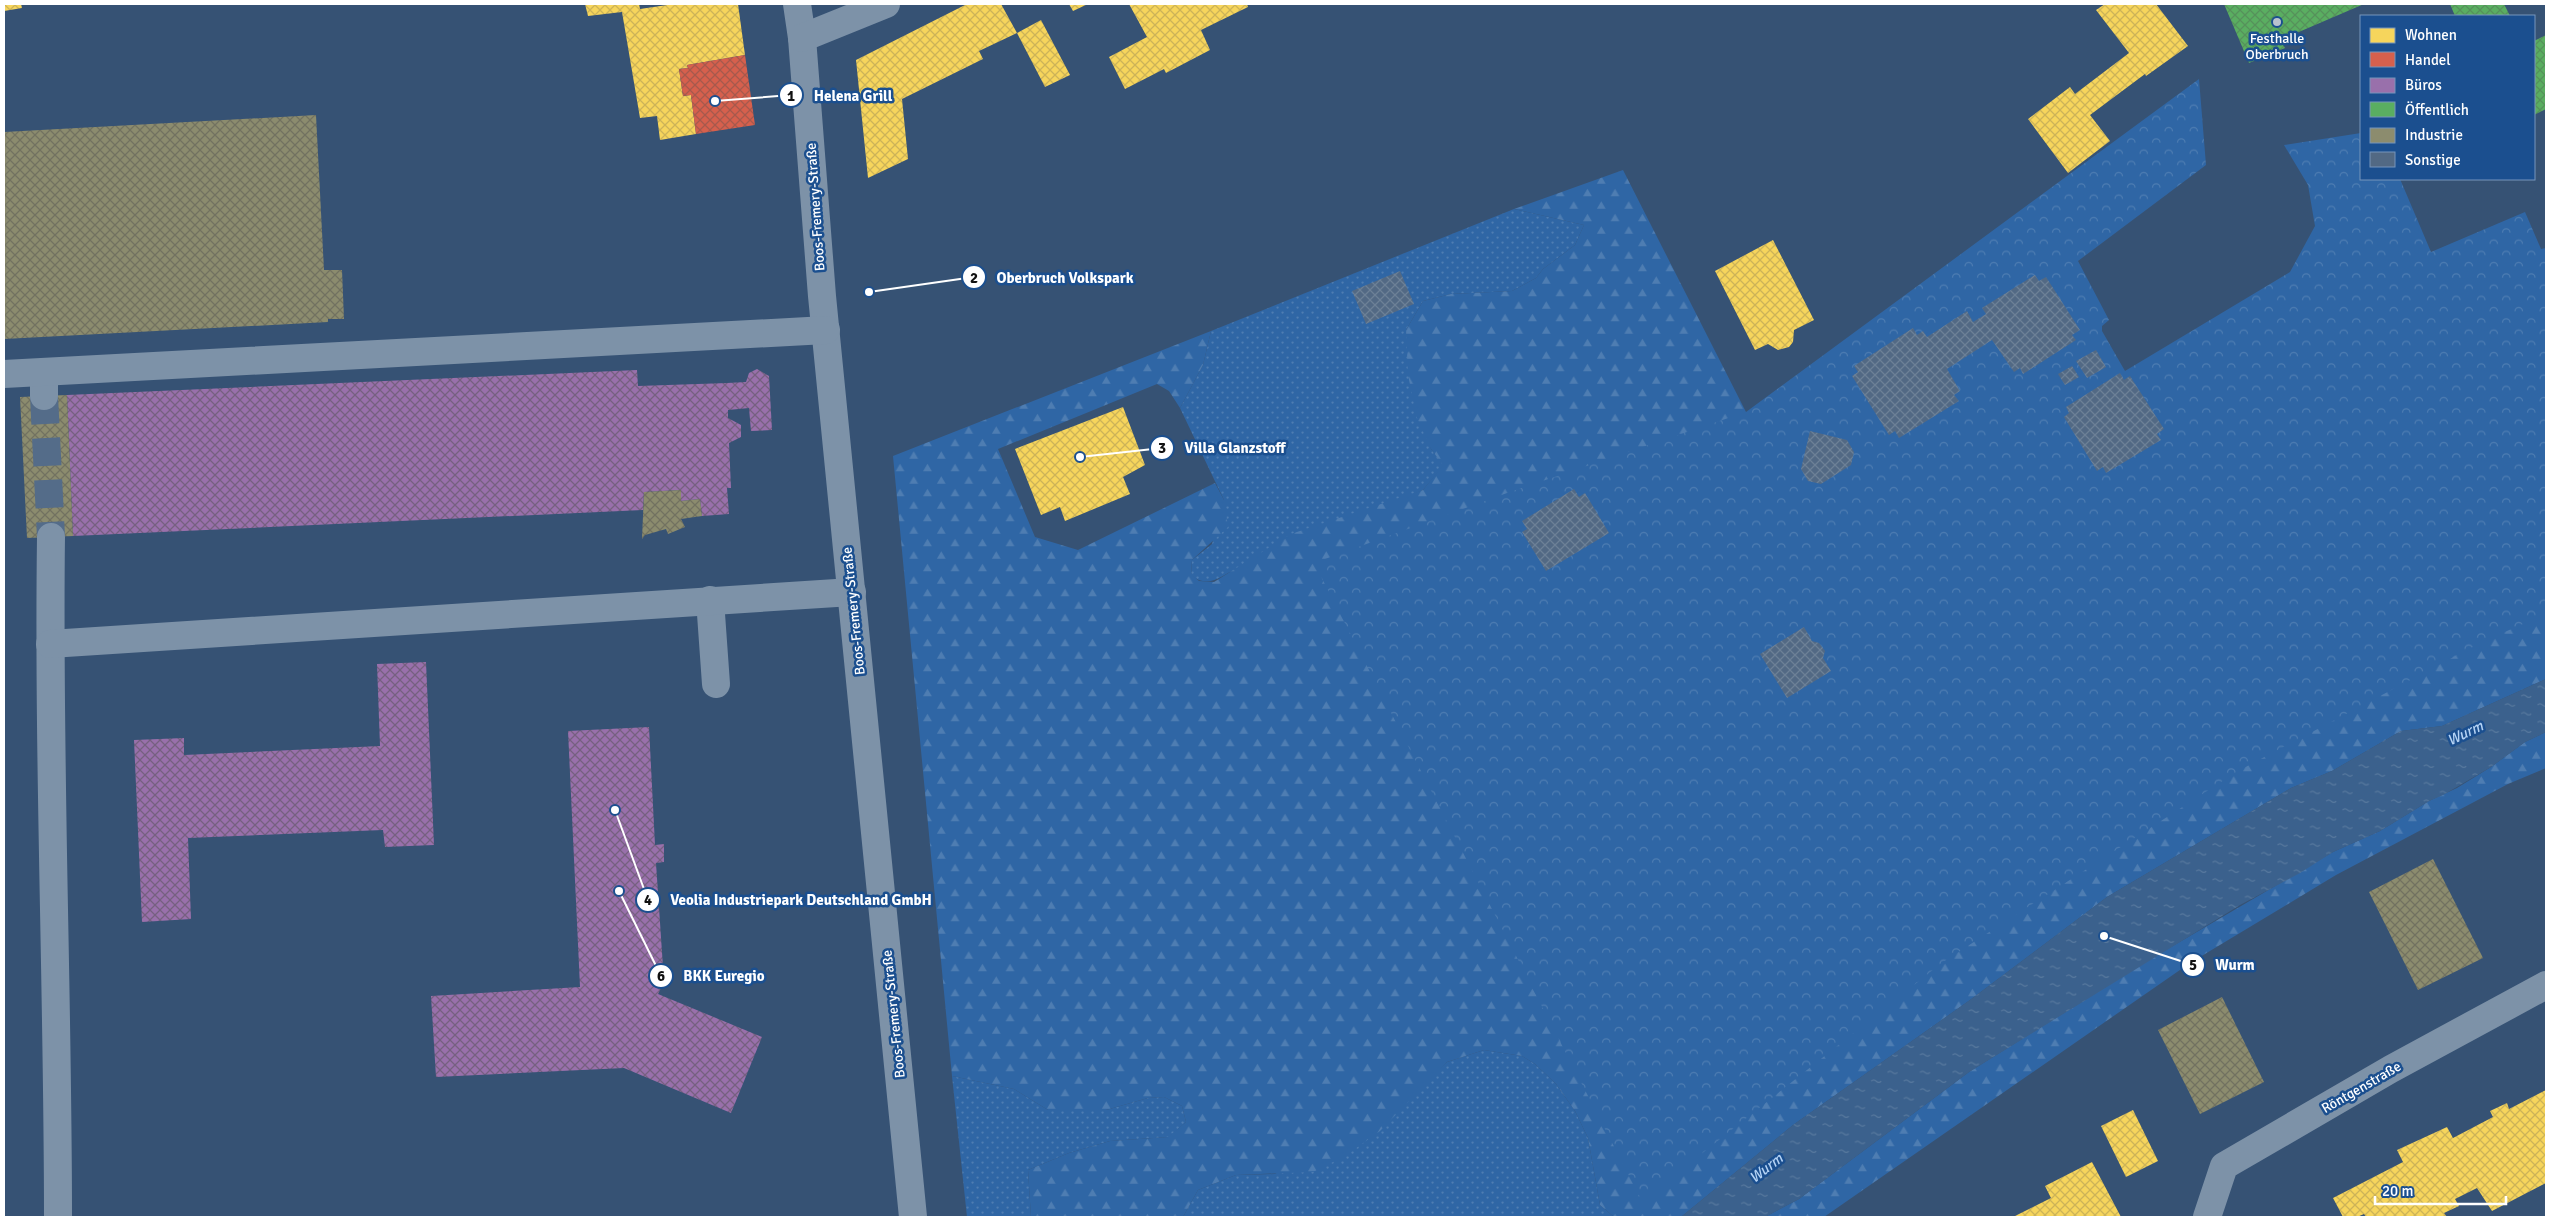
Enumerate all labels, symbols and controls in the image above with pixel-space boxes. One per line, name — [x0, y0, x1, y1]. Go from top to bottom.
legend — [2360, 15, 2535, 180]
marker: Festhalle Oberbruch — [2271, 16, 2283, 28]
text: Wohnen — [2405, 26, 2457, 44]
place label: Festhalle Oberbruch — [2245, 30, 2309, 63]
text: Handel — [2405, 51, 2451, 69]
text: Büros — [2405, 76, 2442, 94]
callout: Helena Grill — [779, 80, 903, 110]
text: 1 — [787, 87, 795, 105]
text: Helena Grill — [814, 87, 893, 105]
text: Öffentlich — [2405, 101, 2469, 119]
text: Industrie — [2405, 126, 2463, 144]
street label: Boos-Fremery-Straße — [803, 142, 828, 272]
text: Sonstige — [2405, 151, 2461, 169]
callout: Oberbruch Volkspark — [962, 262, 1144, 292]
text: 2 — [970, 269, 978, 287]
text: Oberbruch Volkspark — [996, 269, 1134, 287]
callout: Villa Glanzstoff — [1150, 433, 1296, 463]
text: 3 — [1158, 439, 1166, 457]
text: Villa Glanzstoff — [1184, 439, 1286, 457]
street label: Boos-Fremery-Straße — [838, 546, 869, 676]
water label: Wurm — [2444, 716, 2487, 749]
callout: Veolia Industriepark Deutschland GmbH — [635, 885, 942, 915]
text: 4 — [644, 891, 652, 909]
text: Veolia Industriepark Deutschland GmbH — [670, 891, 932, 909]
street label: Boos-Fremery-Straße — [878, 949, 909, 1079]
callout: Wurm — [2180, 950, 2265, 980]
text: 5 — [2189, 956, 2197, 974]
text: Wurm — [2215, 956, 2255, 974]
callout: BKK Euregio — [648, 961, 775, 991]
text: 6 — [657, 967, 665, 985]
text: BKK Euregio — [683, 967, 765, 985]
street label: Röntgenstraße — [2318, 1058, 2404, 1117]
water label: Wurm — [1746, 1149, 1787, 1187]
scale bar — [2375, 1174, 2506, 1206]
text: 20 m — [2382, 1182, 2413, 1200]

